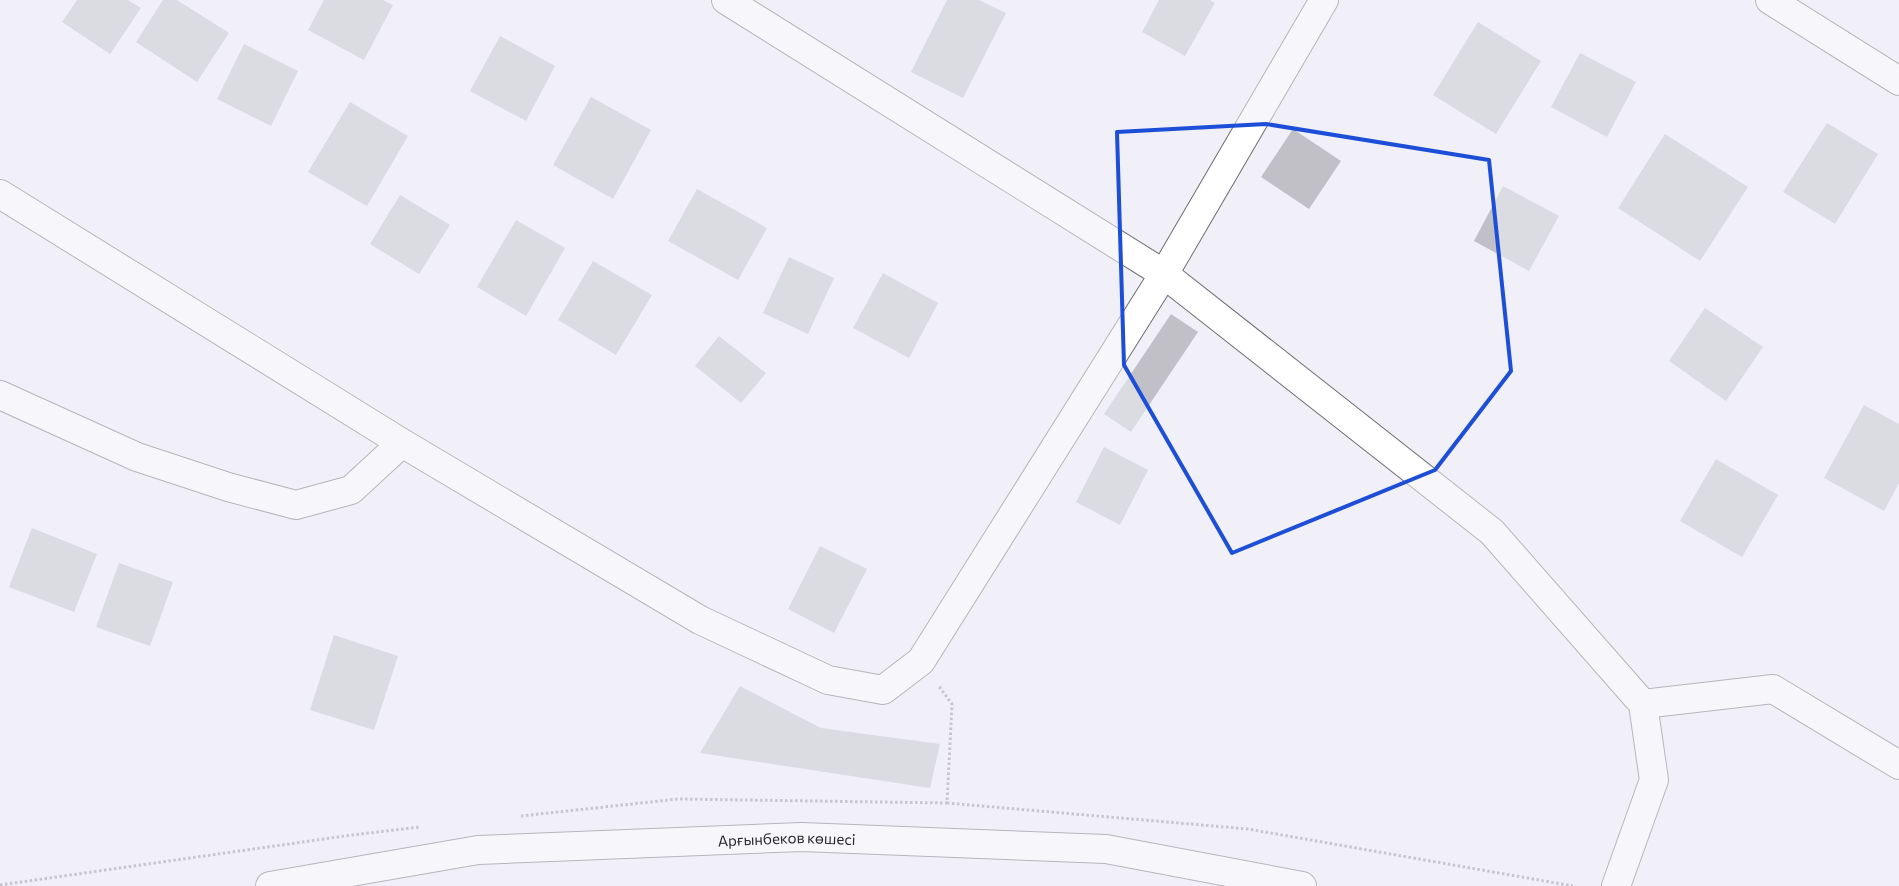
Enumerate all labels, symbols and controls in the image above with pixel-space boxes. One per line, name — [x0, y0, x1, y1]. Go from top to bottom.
street label: Арғынбеков көшесі — [717, 828, 856, 849]

